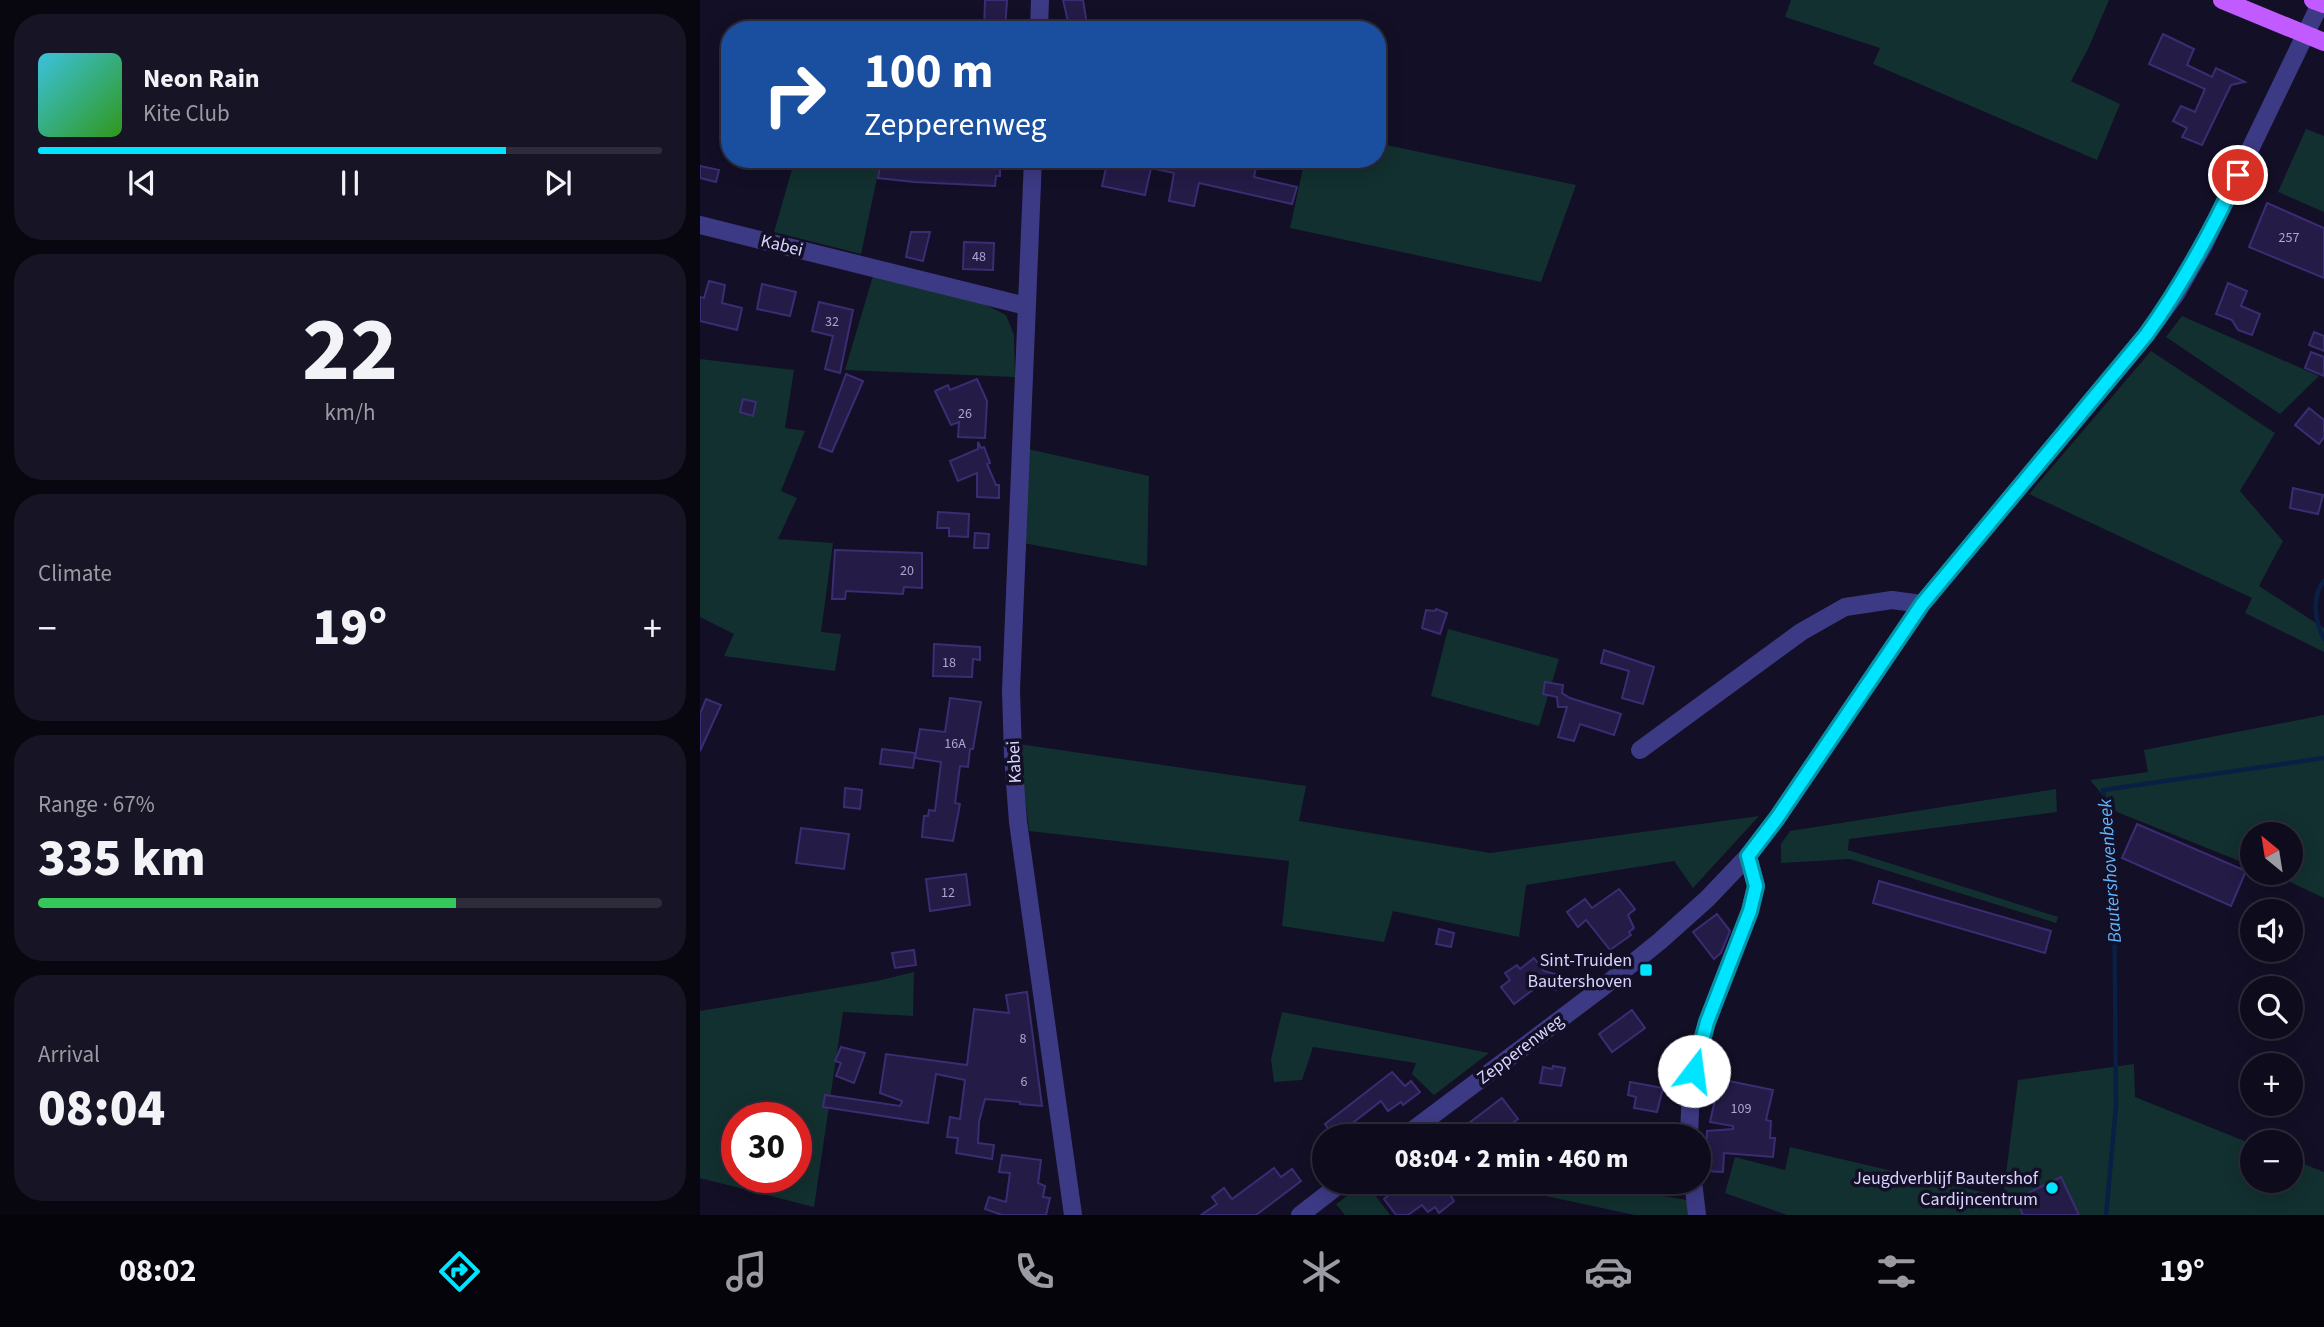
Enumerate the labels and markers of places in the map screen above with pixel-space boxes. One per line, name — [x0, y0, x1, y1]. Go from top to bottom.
pin — [2208, 145, 2268, 205]
place label: Sint-Truiden Bautershoven — [1527, 948, 1632, 994]
marker: Sint-Truiden Bautershoven — [1638, 962, 1654, 978]
place label: Jeugdverblijf Bautershof Cardijncentrum — [1853, 1166, 2039, 1212]
marker: Jeugdverblijf Bautershof Cardijncentrum — [2044, 1180, 2060, 1196]

